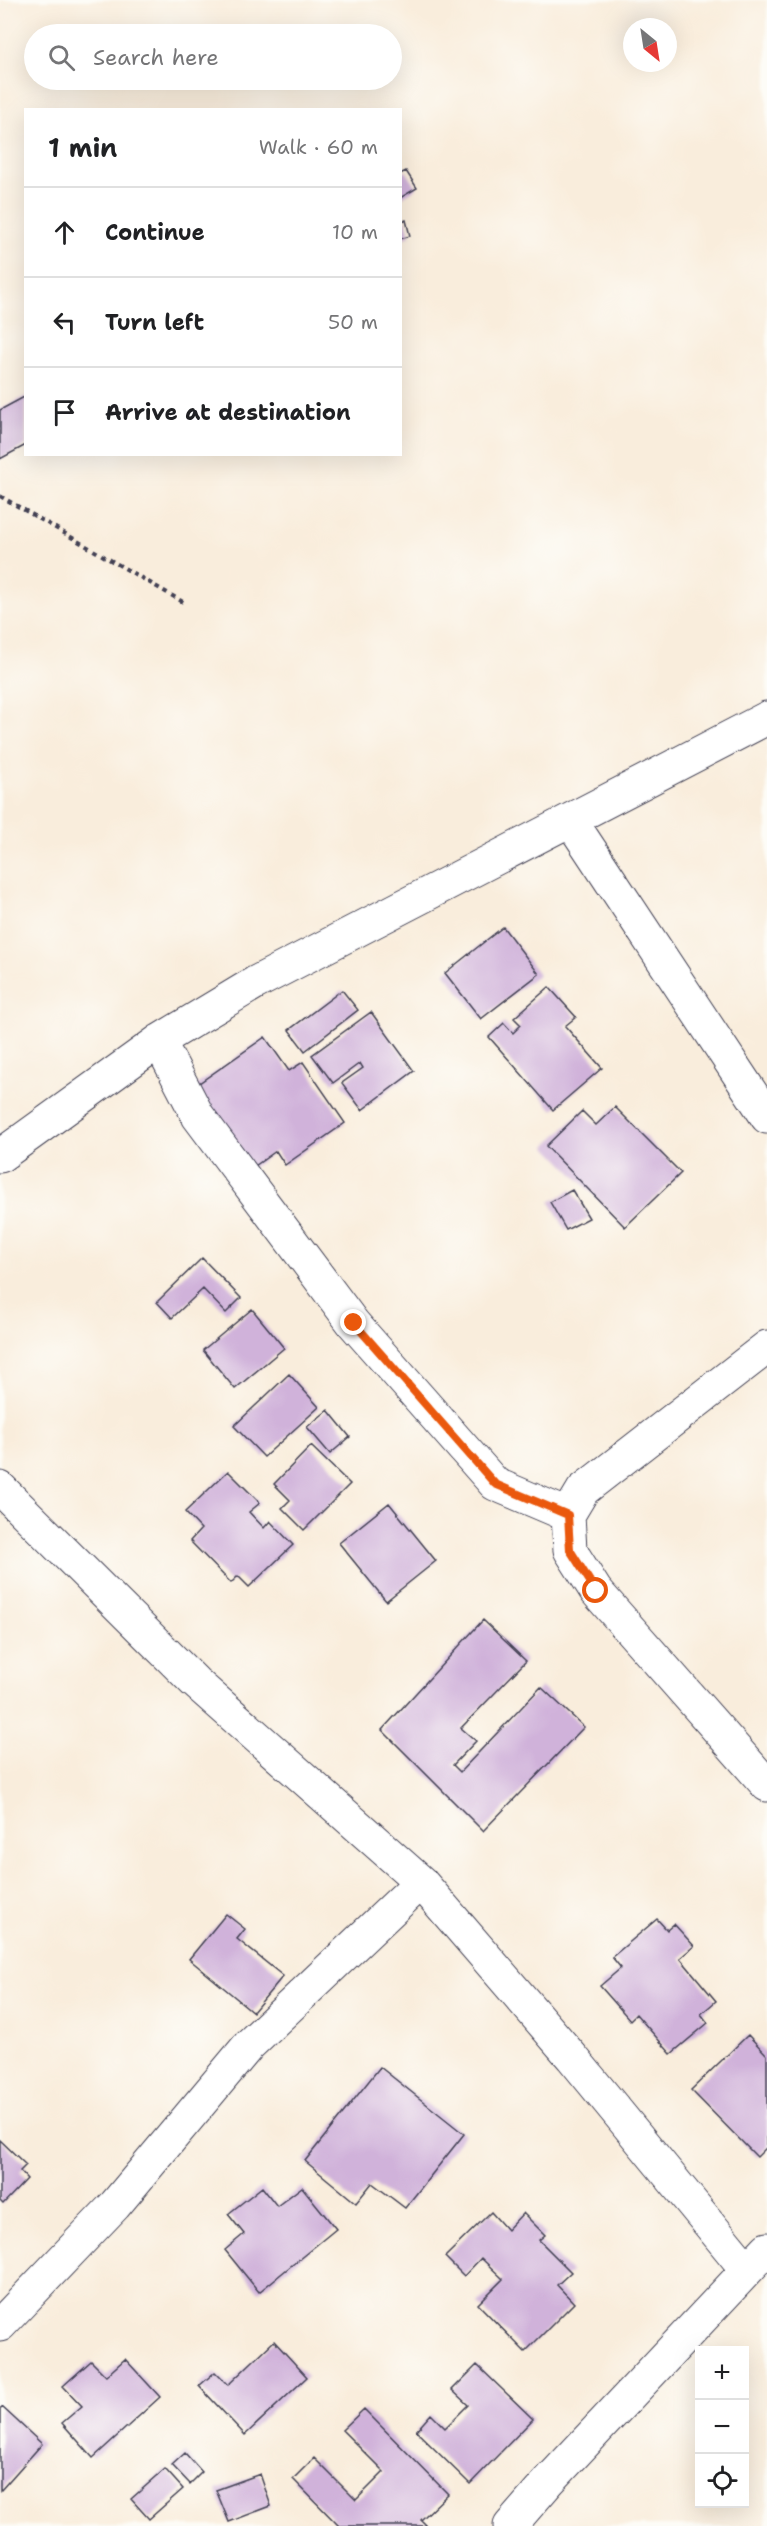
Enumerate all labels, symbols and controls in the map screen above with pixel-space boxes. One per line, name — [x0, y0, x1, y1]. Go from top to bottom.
north arrow — [623, 18, 677, 72]
search box — [24, 24, 402, 90]
icon: search — [45, 41, 78, 74]
text: Search here — [93, 43, 219, 72]
text: 1 min — [48, 130, 117, 165]
text: Walk · 60 m — [259, 134, 378, 160]
icon: ahead — [48, 216, 81, 249]
text: Continue — [105, 218, 205, 247]
text: 10 m — [332, 219, 378, 245]
icon: left — [48, 306, 81, 339]
text: Turn left — [105, 308, 204, 337]
text: 50 m — [328, 309, 378, 335]
icon: arrive — [48, 396, 81, 429]
text: Arrive at destination — [105, 398, 351, 427]
route end — [340, 1309, 366, 1335]
route start — [582, 1577, 608, 1603]
map controls — [695, 2346, 749, 2508]
button: + — [695, 2346, 749, 2400]
button: − — [695, 2400, 749, 2454]
button: locate — [695, 2454, 749, 2508]

